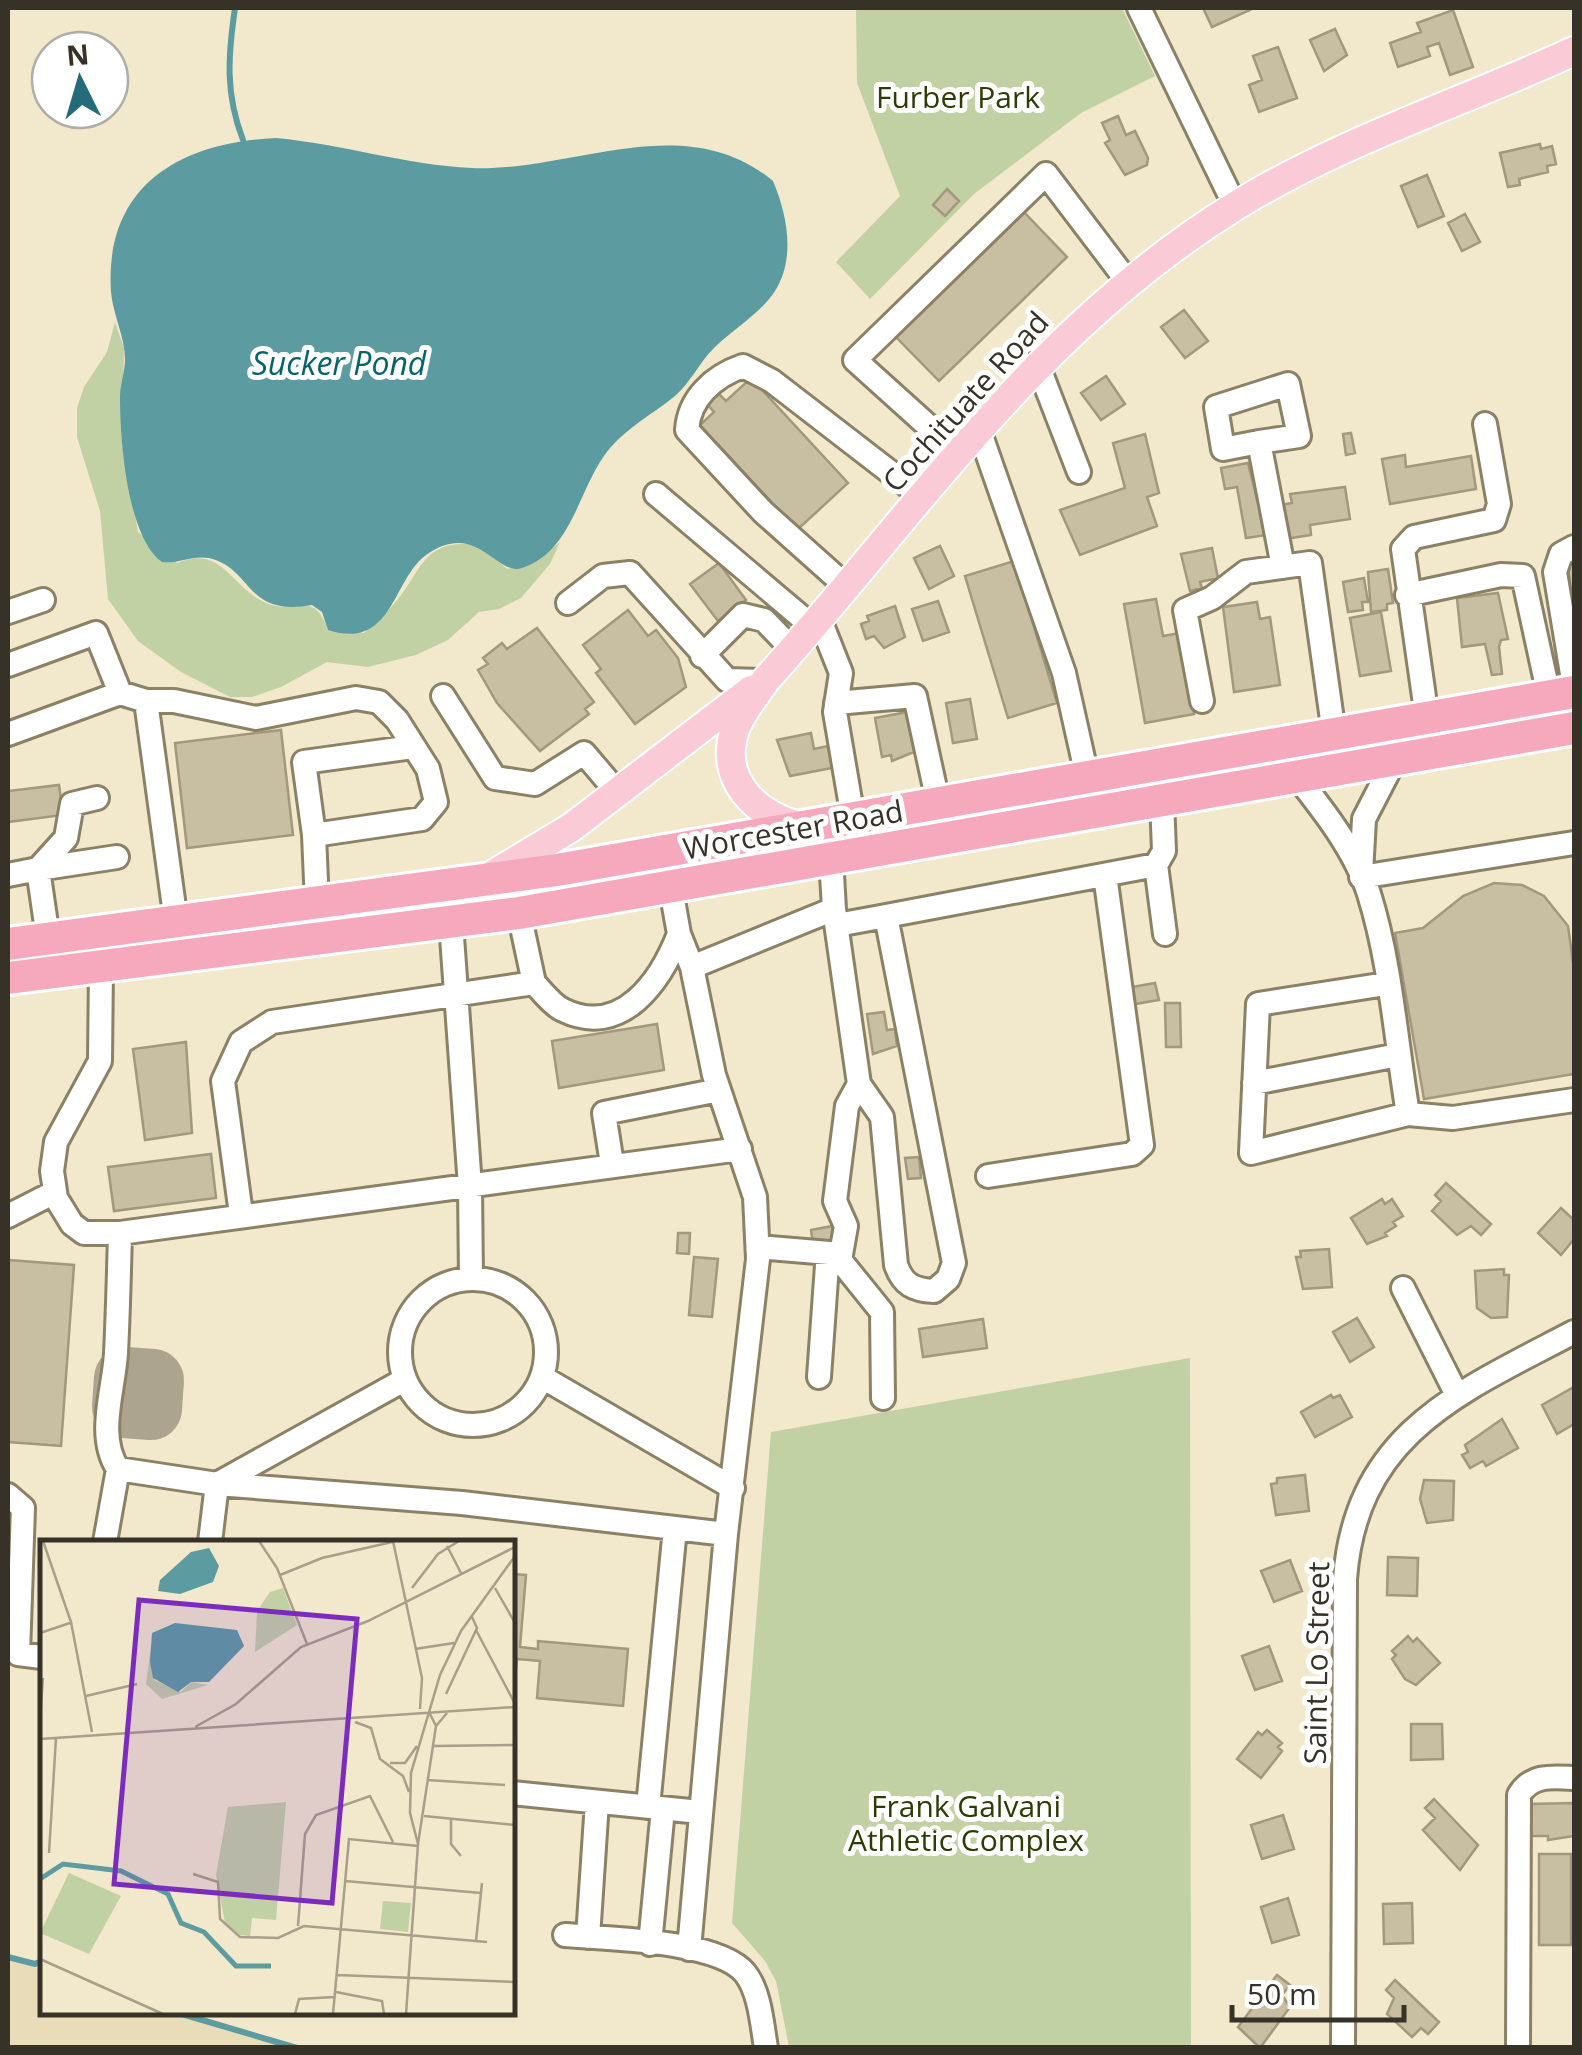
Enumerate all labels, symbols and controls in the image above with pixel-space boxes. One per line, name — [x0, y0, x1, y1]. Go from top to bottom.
north arrow — [30, 30, 130, 130]
text: N — [65, 34, 91, 74]
park label: Furber Park — [876, 76, 1040, 117]
street label: Cochituate Road — [873, 302, 1057, 500]
water label: Sucker Pond — [252, 341, 428, 384]
street label: Worcester Road — [680, 789, 906, 869]
inset map — [40, 1540, 515, 2015]
street label: Saint Lo Street — [1294, 1561, 1338, 1765]
park label: Frank Galvani Athletic Complex — [848, 1785, 1084, 1860]
scale bar — [1232, 1960, 1404, 2022]
text: 50 m — [1247, 1973, 1317, 2014]

